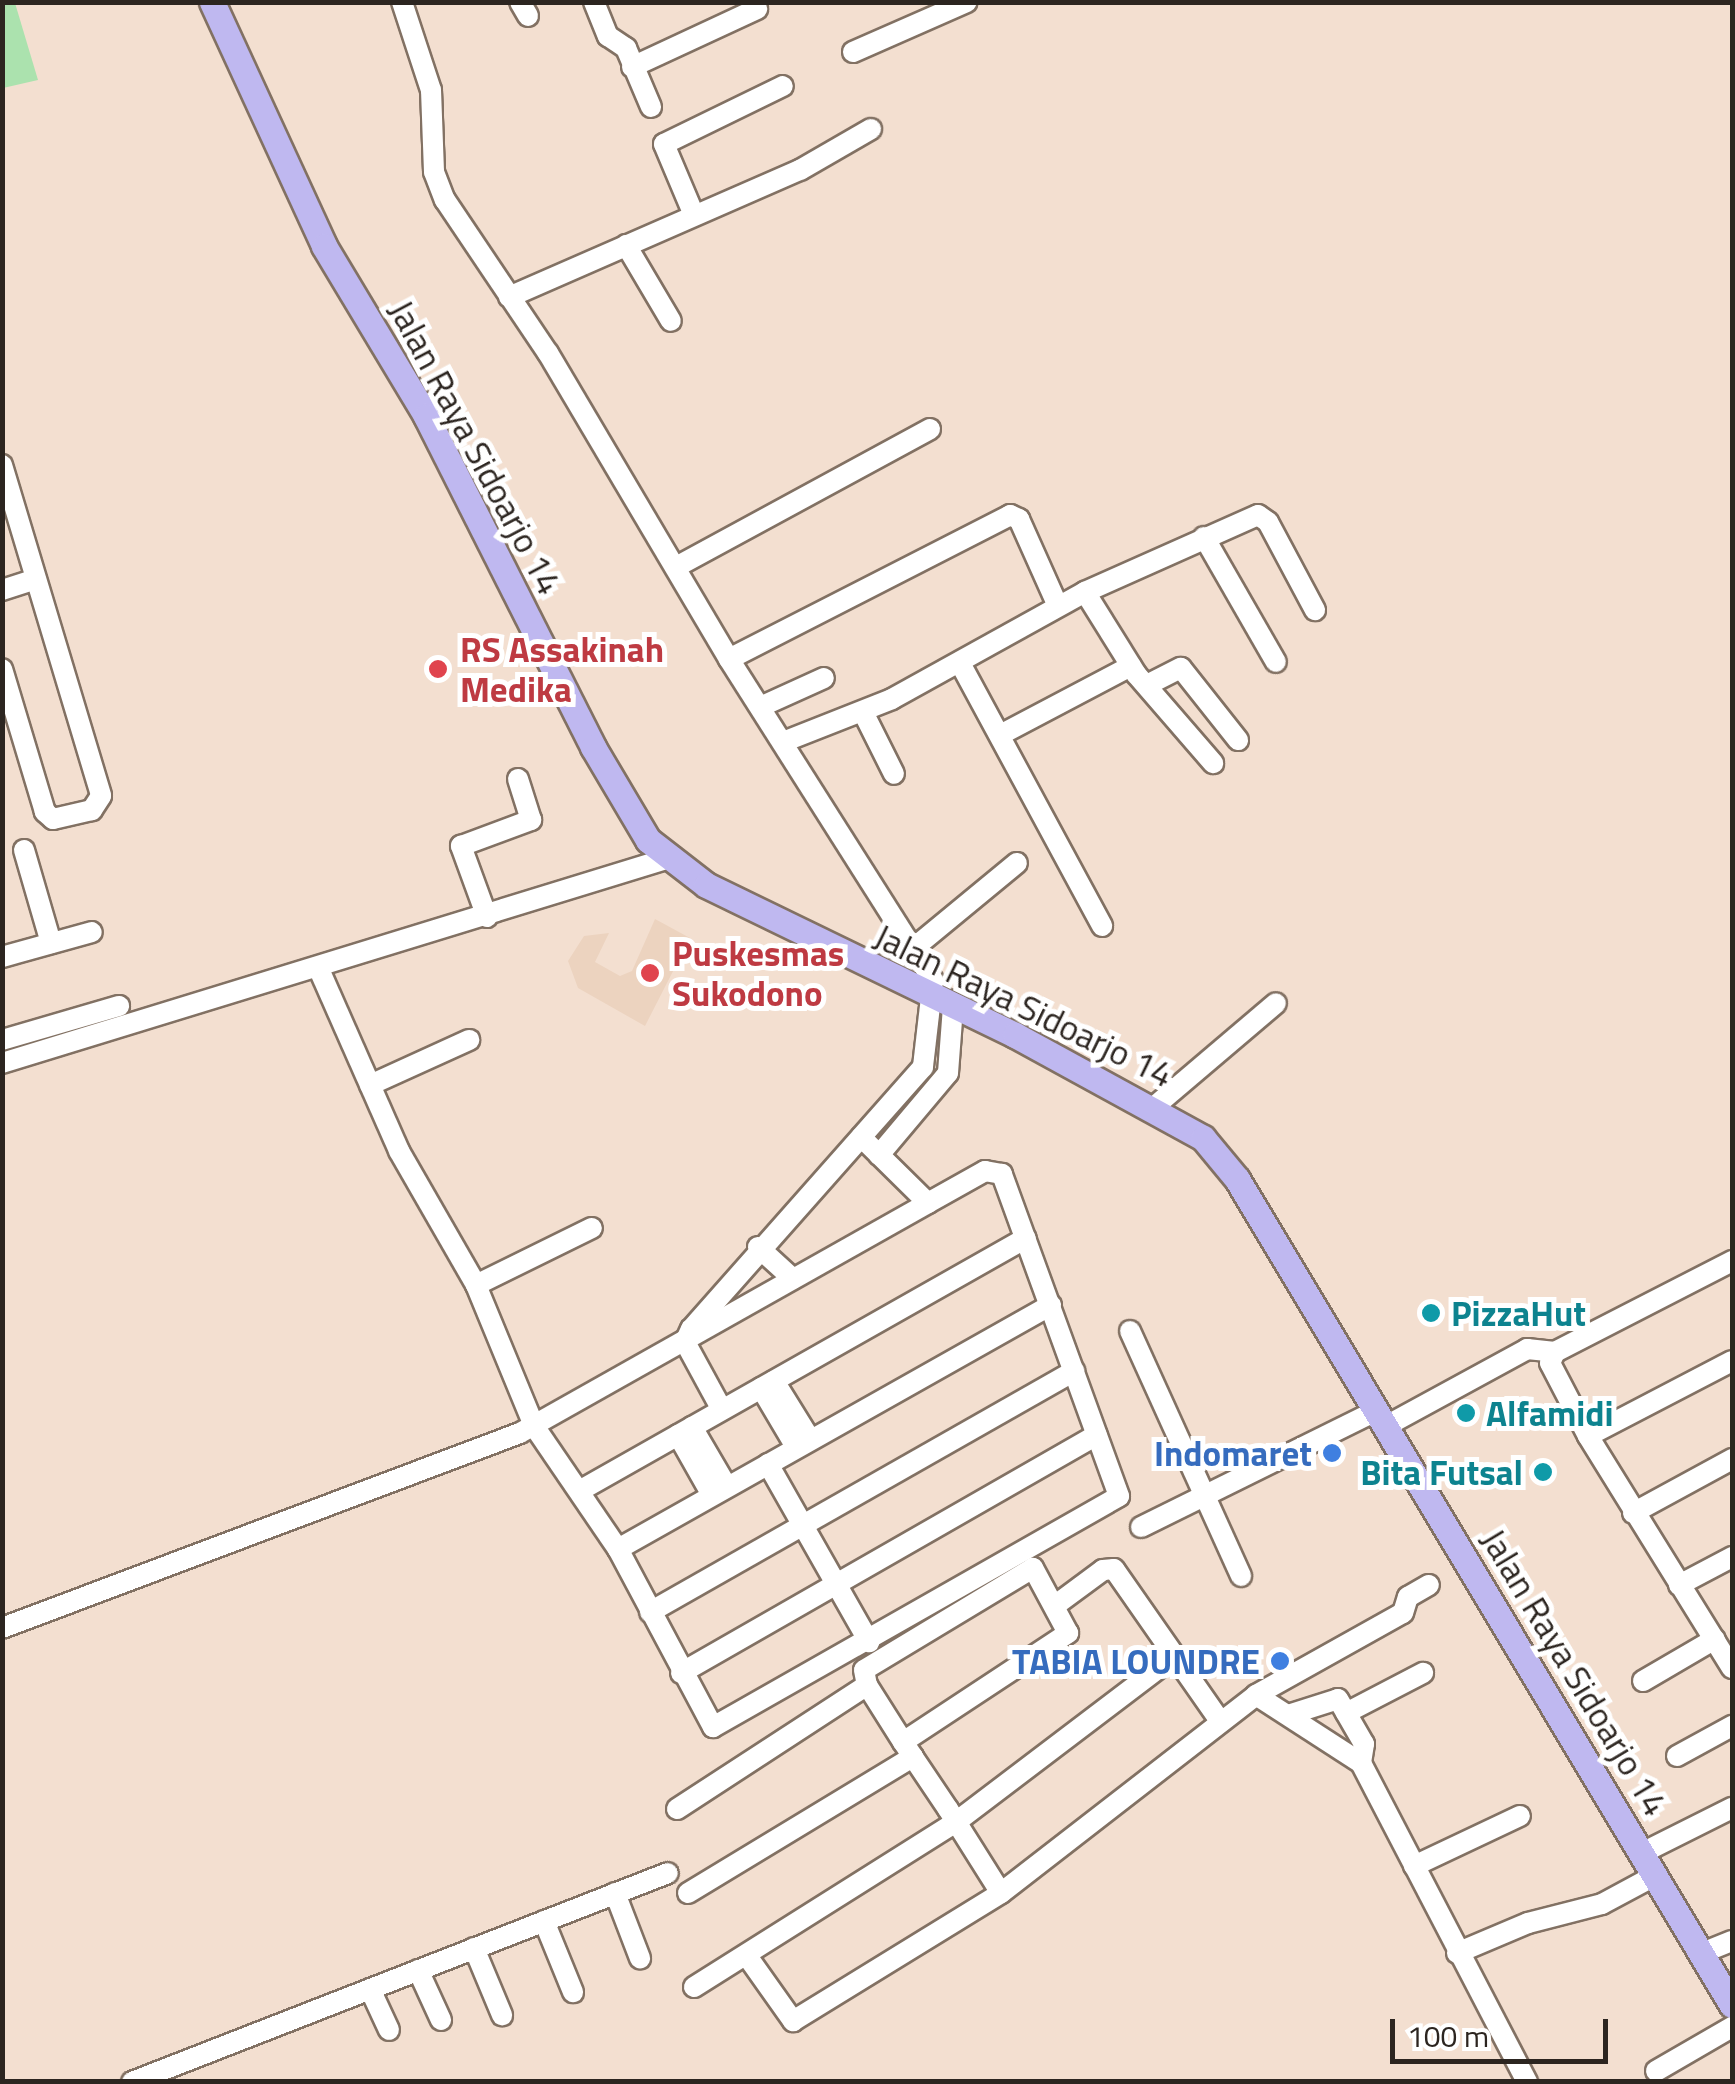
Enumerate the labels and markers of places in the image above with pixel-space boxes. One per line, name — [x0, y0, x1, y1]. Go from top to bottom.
place label: RS Assakinah Medika — [460, 628, 664, 710]
marker: RS Assakinah Medika — [425, 656, 451, 682]
place label: Puskesmas Sukodono — [672, 932, 844, 1014]
marker: Puskesmas Sukodono — [637, 960, 663, 986]
place label: PizzaHut — [1451, 1292, 1586, 1334]
marker: PizzaHut — [1420, 1302, 1442, 1324]
place label: Alfamidi — [1486, 1392, 1614, 1434]
marker: Alfamidi — [1455, 1402, 1477, 1424]
place label: Indomaret — [1154, 1432, 1312, 1474]
marker: Indomaret — [1321, 1442, 1343, 1464]
place label: Bita Futsal — [1360, 1451, 1523, 1493]
marker: Bita Futsal — [1532, 1461, 1554, 1483]
place label: TABIA LOUNDRE — [1012, 1640, 1260, 1682]
marker: TABIA LOUNDRE — [1269, 1650, 1291, 1672]

